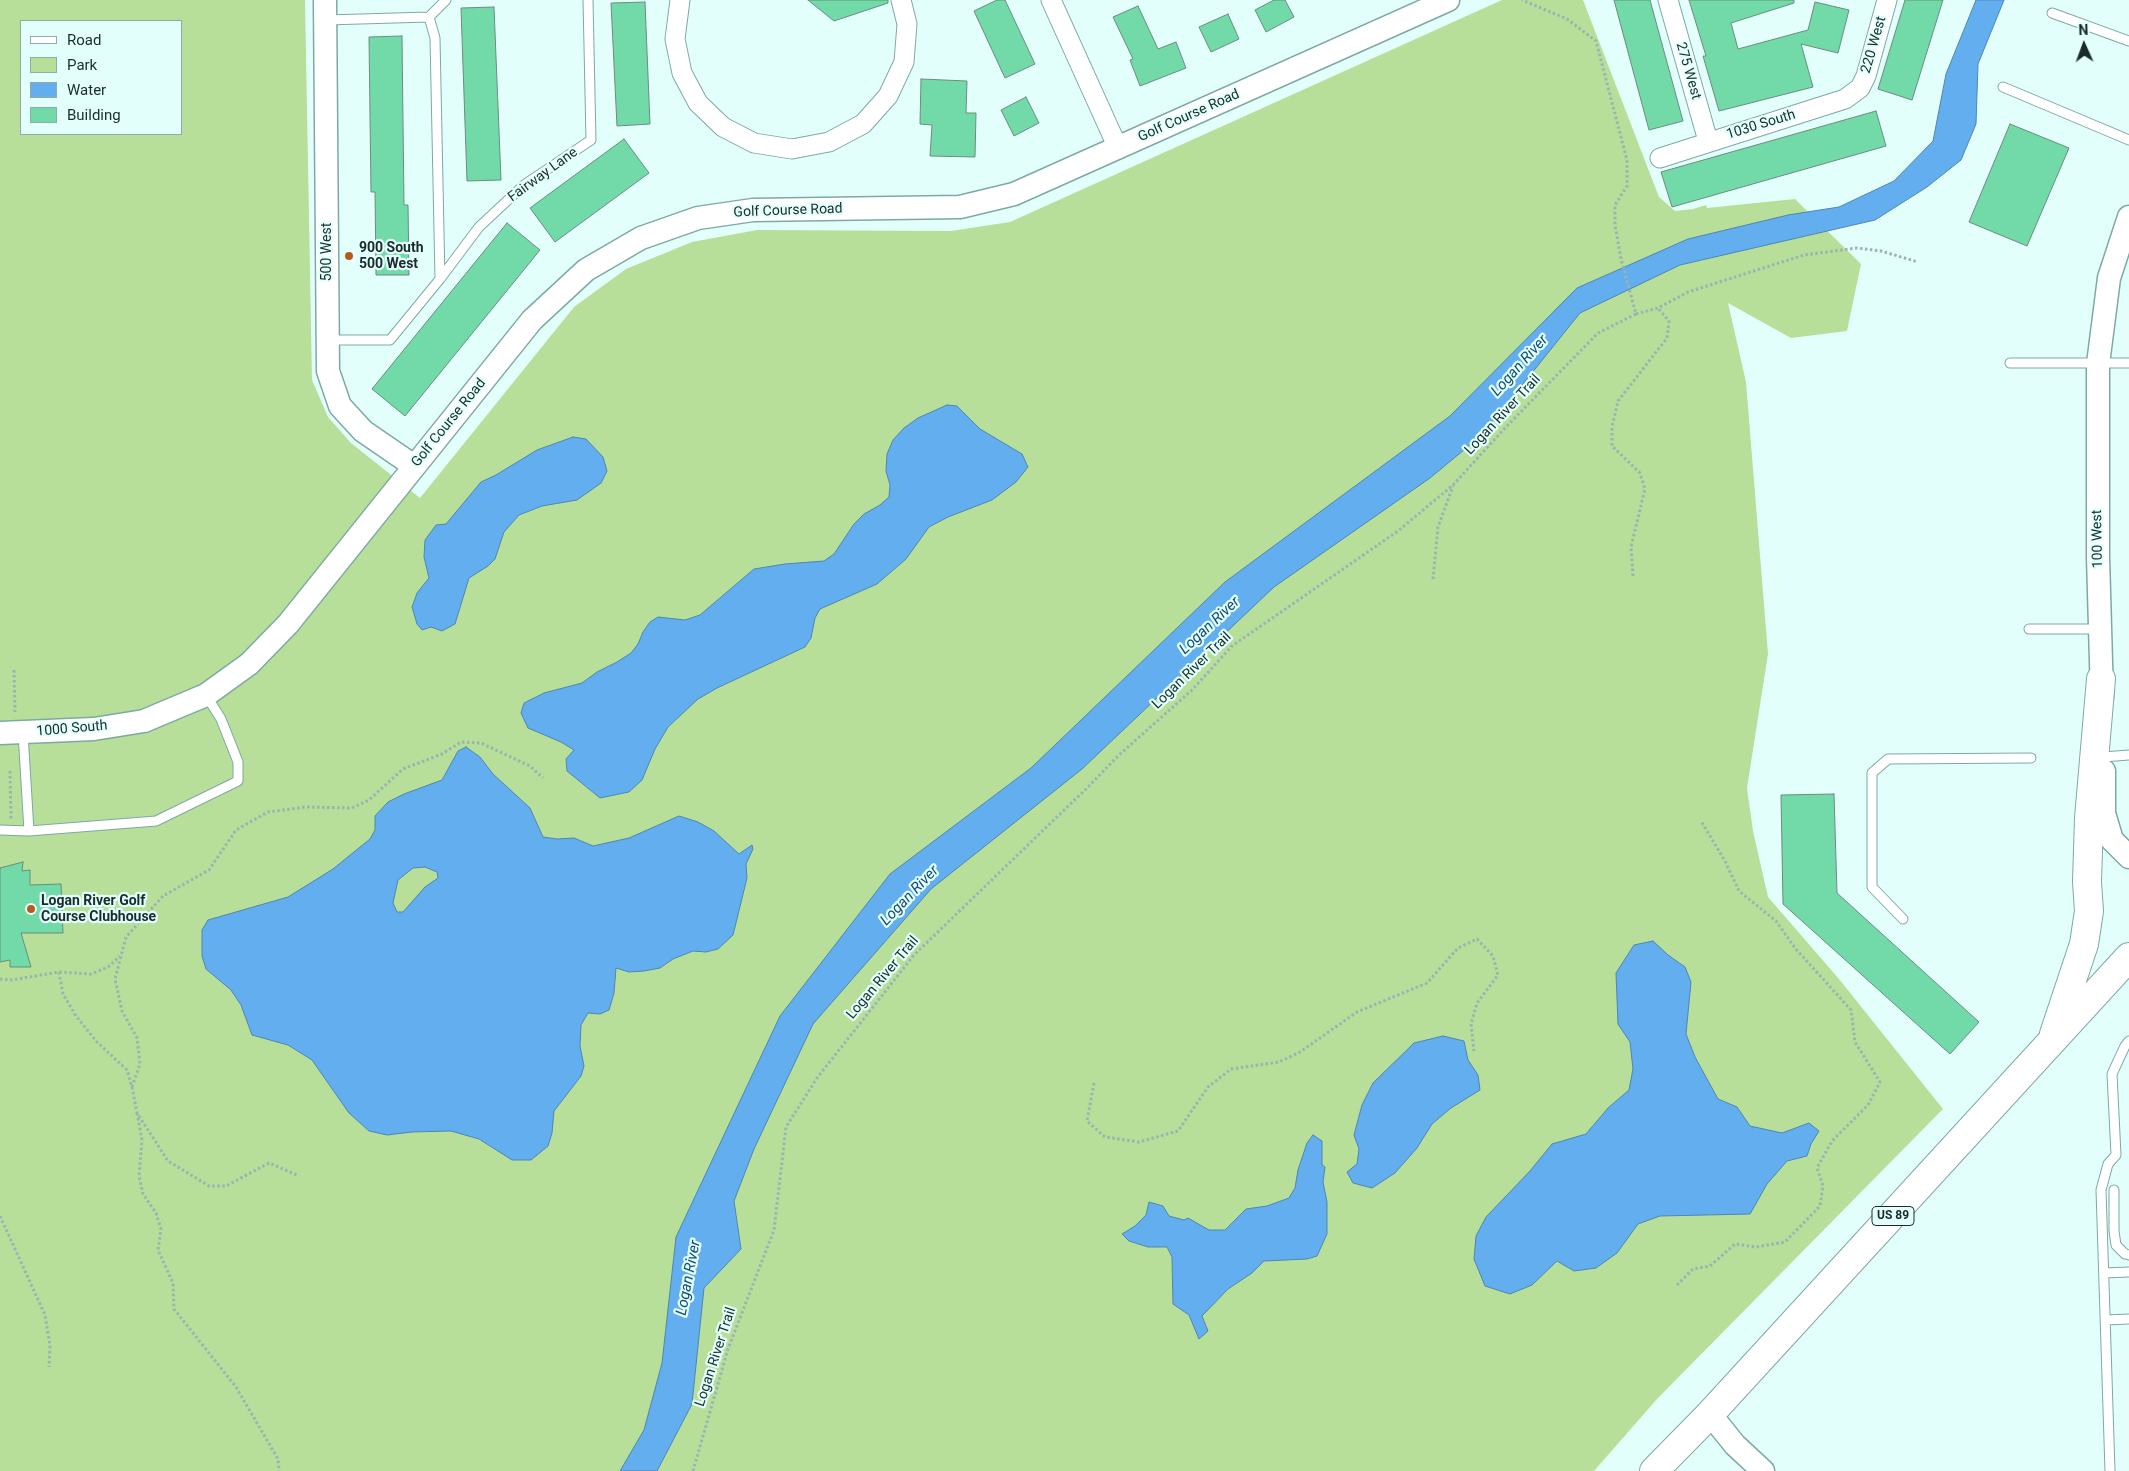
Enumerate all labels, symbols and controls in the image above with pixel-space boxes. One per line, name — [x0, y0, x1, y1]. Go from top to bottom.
street label: 220 West — [1858, 15, 1890, 75]
legend — [20, 20, 182, 135]
north arrow — [2059, 20, 2109, 70]
text: N — [2078, 22, 2089, 38]
text: Road — [67, 31, 101, 49]
street label: 275 West — [1672, 41, 1704, 101]
text: Park — [67, 56, 97, 74]
text: Water — [67, 81, 106, 99]
street label: Golf Course Road — [1136, 86, 1242, 146]
text: Building — [67, 106, 121, 124]
street label: 1030 South — [1724, 107, 1798, 143]
street label: Fairway Lane — [505, 144, 581, 206]
street label: Golf Course Road — [733, 201, 843, 221]
street label: 500 West — [319, 223, 335, 281]
place label: 900 South 500 West — [359, 240, 424, 272]
marker: 900 South 500 West — [343, 250, 355, 262]
water label: Logan River — [1488, 332, 1552, 400]
street label: Logan River Trail — [1462, 371, 1544, 459]
street label: Golf Course Road — [408, 375, 490, 471]
street label: 100 West — [2089, 510, 2107, 568]
water label: Logan River — [1176, 593, 1244, 659]
street label: Logan River Trail — [1149, 629, 1235, 713]
street label: 1000 South — [36, 718, 108, 740]
water label: Logan River — [877, 862, 943, 930]
place label: Logan River Golf Course Clubhouse — [41, 893, 156, 926]
marker: Logan River Golf Course Clubhouse — [25, 903, 37, 915]
street label: Logan River Trail — [843, 933, 923, 1023]
road number: US 89 — [1872, 1206, 1914, 1226]
water label: Logan River — [673, 1239, 705, 1317]
street label: Logan River Trail — [692, 1305, 740, 1409]

